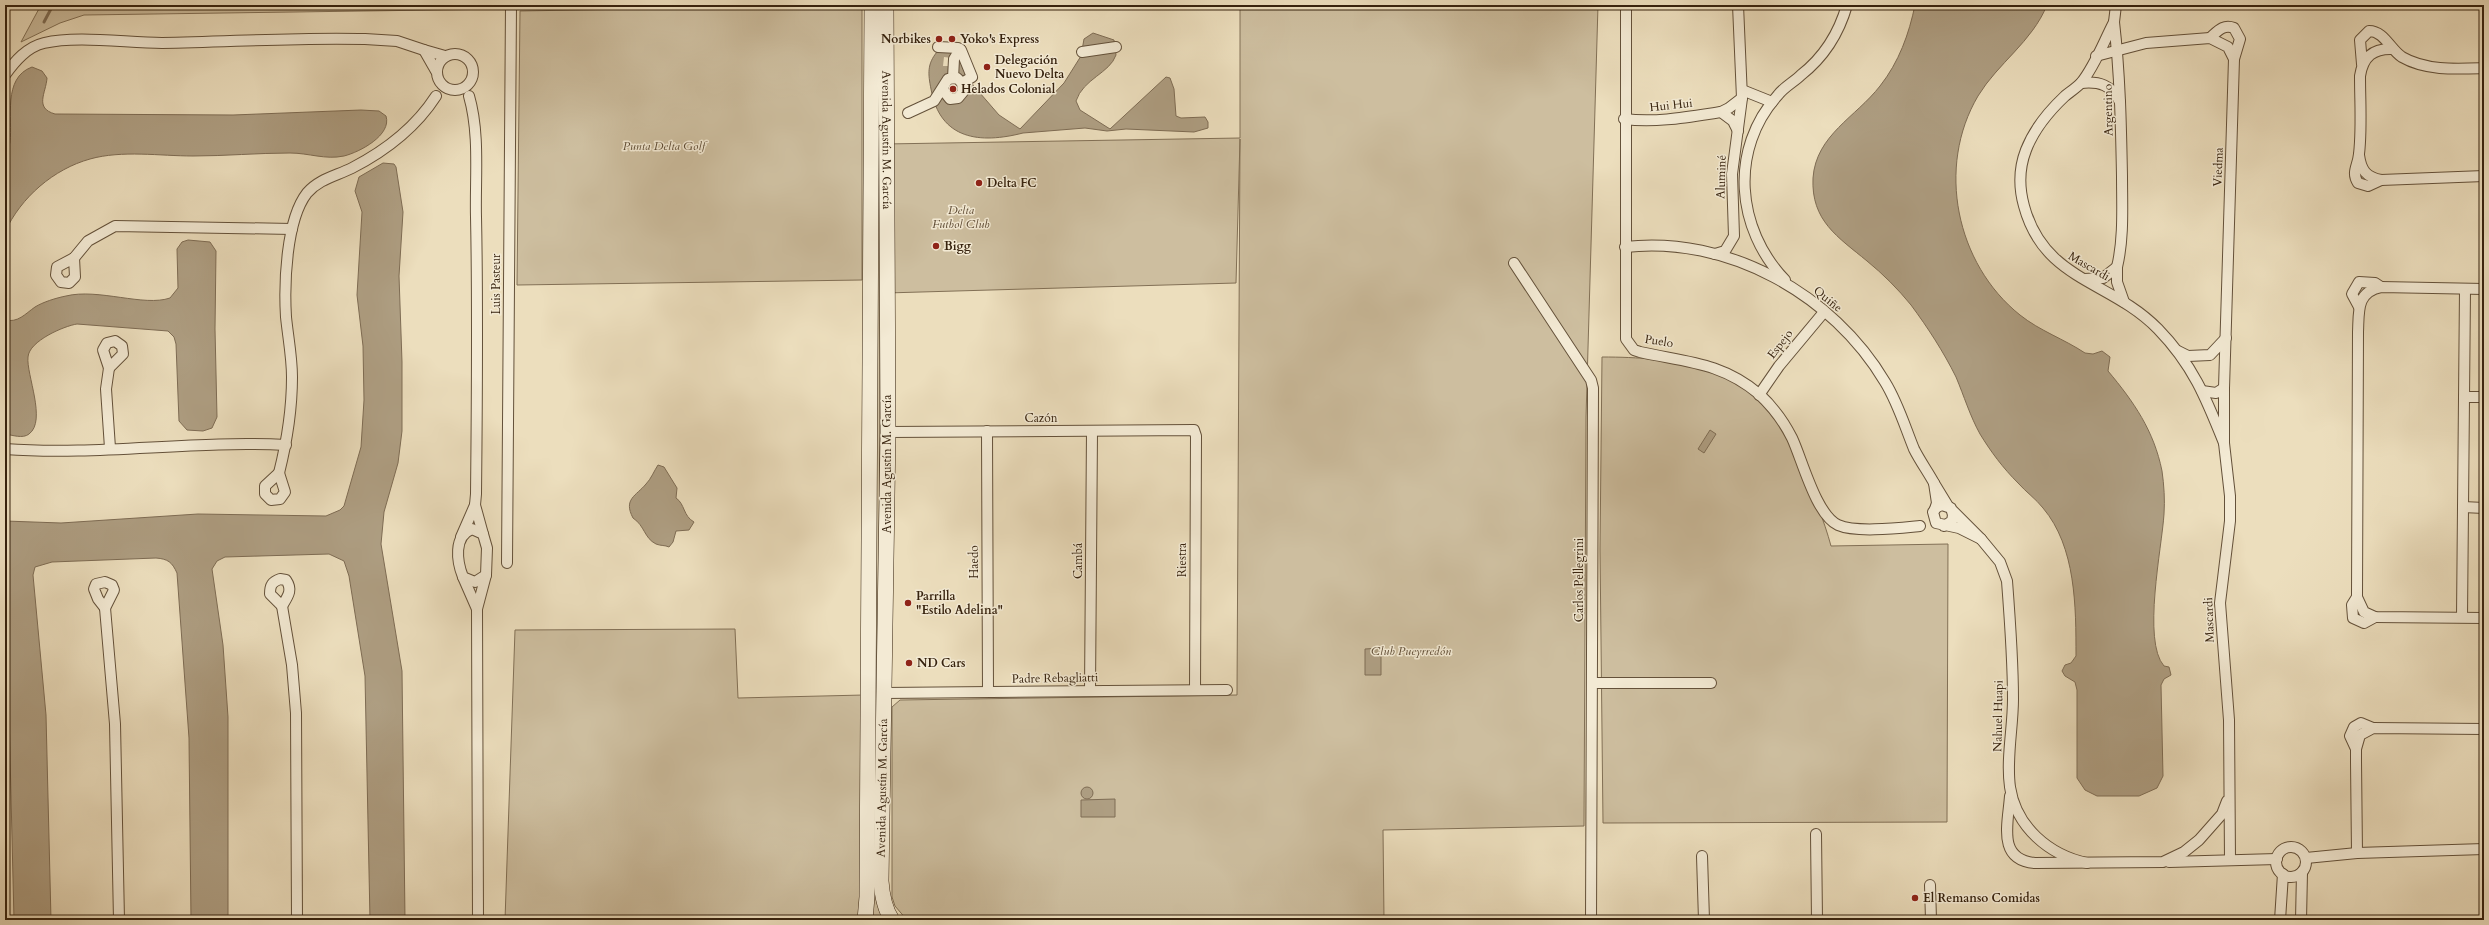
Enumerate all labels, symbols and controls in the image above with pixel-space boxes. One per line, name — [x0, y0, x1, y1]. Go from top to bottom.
place label: Norbikes — [881, 31, 931, 47]
place label: Yoko's Express — [960, 31, 1039, 47]
marker: Norbikes — [934, 34, 944, 44]
marker: Yoko's Express — [947, 34, 957, 44]
place label: Delegación Nuevo Delta — [995, 52, 1064, 82]
marker: Delegación Nuevo Delta — [982, 62, 992, 72]
street label: Avenida Agustín M. García — [878, 70, 895, 210]
place label: Helados Colonial — [961, 81, 1056, 97]
street label: Argentino — [2100, 83, 2116, 136]
marker: Helados Colonial — [948, 84, 958, 94]
street label: Hui Hui — [1649, 95, 1694, 115]
park label: Punta Delta Golf — [623, 138, 708, 154]
street label: Viedma — [2209, 146, 2227, 187]
street label: Aluminé — [1712, 155, 1730, 199]
place label: Delta FC — [987, 175, 1037, 191]
marker: Delta FC — [974, 178, 984, 188]
park label: Delta Futbol Club — [932, 202, 990, 232]
place label: Bigg — [944, 238, 972, 254]
marker: Bigg — [931, 241, 941, 251]
street label: Mascardi — [2065, 248, 2113, 285]
street label: Luis Pasteur — [488, 253, 504, 314]
street label: Quiñe — [1810, 283, 1846, 315]
street label: Espejo — [1763, 326, 1797, 362]
street label: Puelo — [1644, 331, 1675, 351]
street label: Avenida Agustín M. García — [879, 394, 895, 533]
street label: Cazón — [1024, 410, 1058, 426]
street label: Carlos Pellegrini — [1571, 537, 1587, 622]
street label: Cambá — [1070, 542, 1086, 579]
street label: Riestra — [1174, 542, 1190, 577]
street label: Haedo — [966, 545, 982, 579]
place label: Parrilla "Estilo Adelina" — [916, 588, 1003, 618]
street label: Mascardi — [2200, 596, 2218, 643]
marker: Parrilla "Estilo Adelina" — [903, 598, 913, 608]
park label: Club Pueyrredón — [1371, 643, 1451, 659]
place label: ND Cars — [917, 655, 965, 671]
marker: ND Cars — [904, 658, 914, 668]
street label: Padre Rebagliatti — [1012, 669, 1099, 687]
street label: Nahuel Huapi — [1989, 679, 2007, 752]
street label: Avenida Agustín M. García — [873, 718, 891, 858]
place label: El Remanso Comidas — [1923, 890, 2040, 906]
marker: El Remanso Comidas — [1910, 893, 1920, 903]

